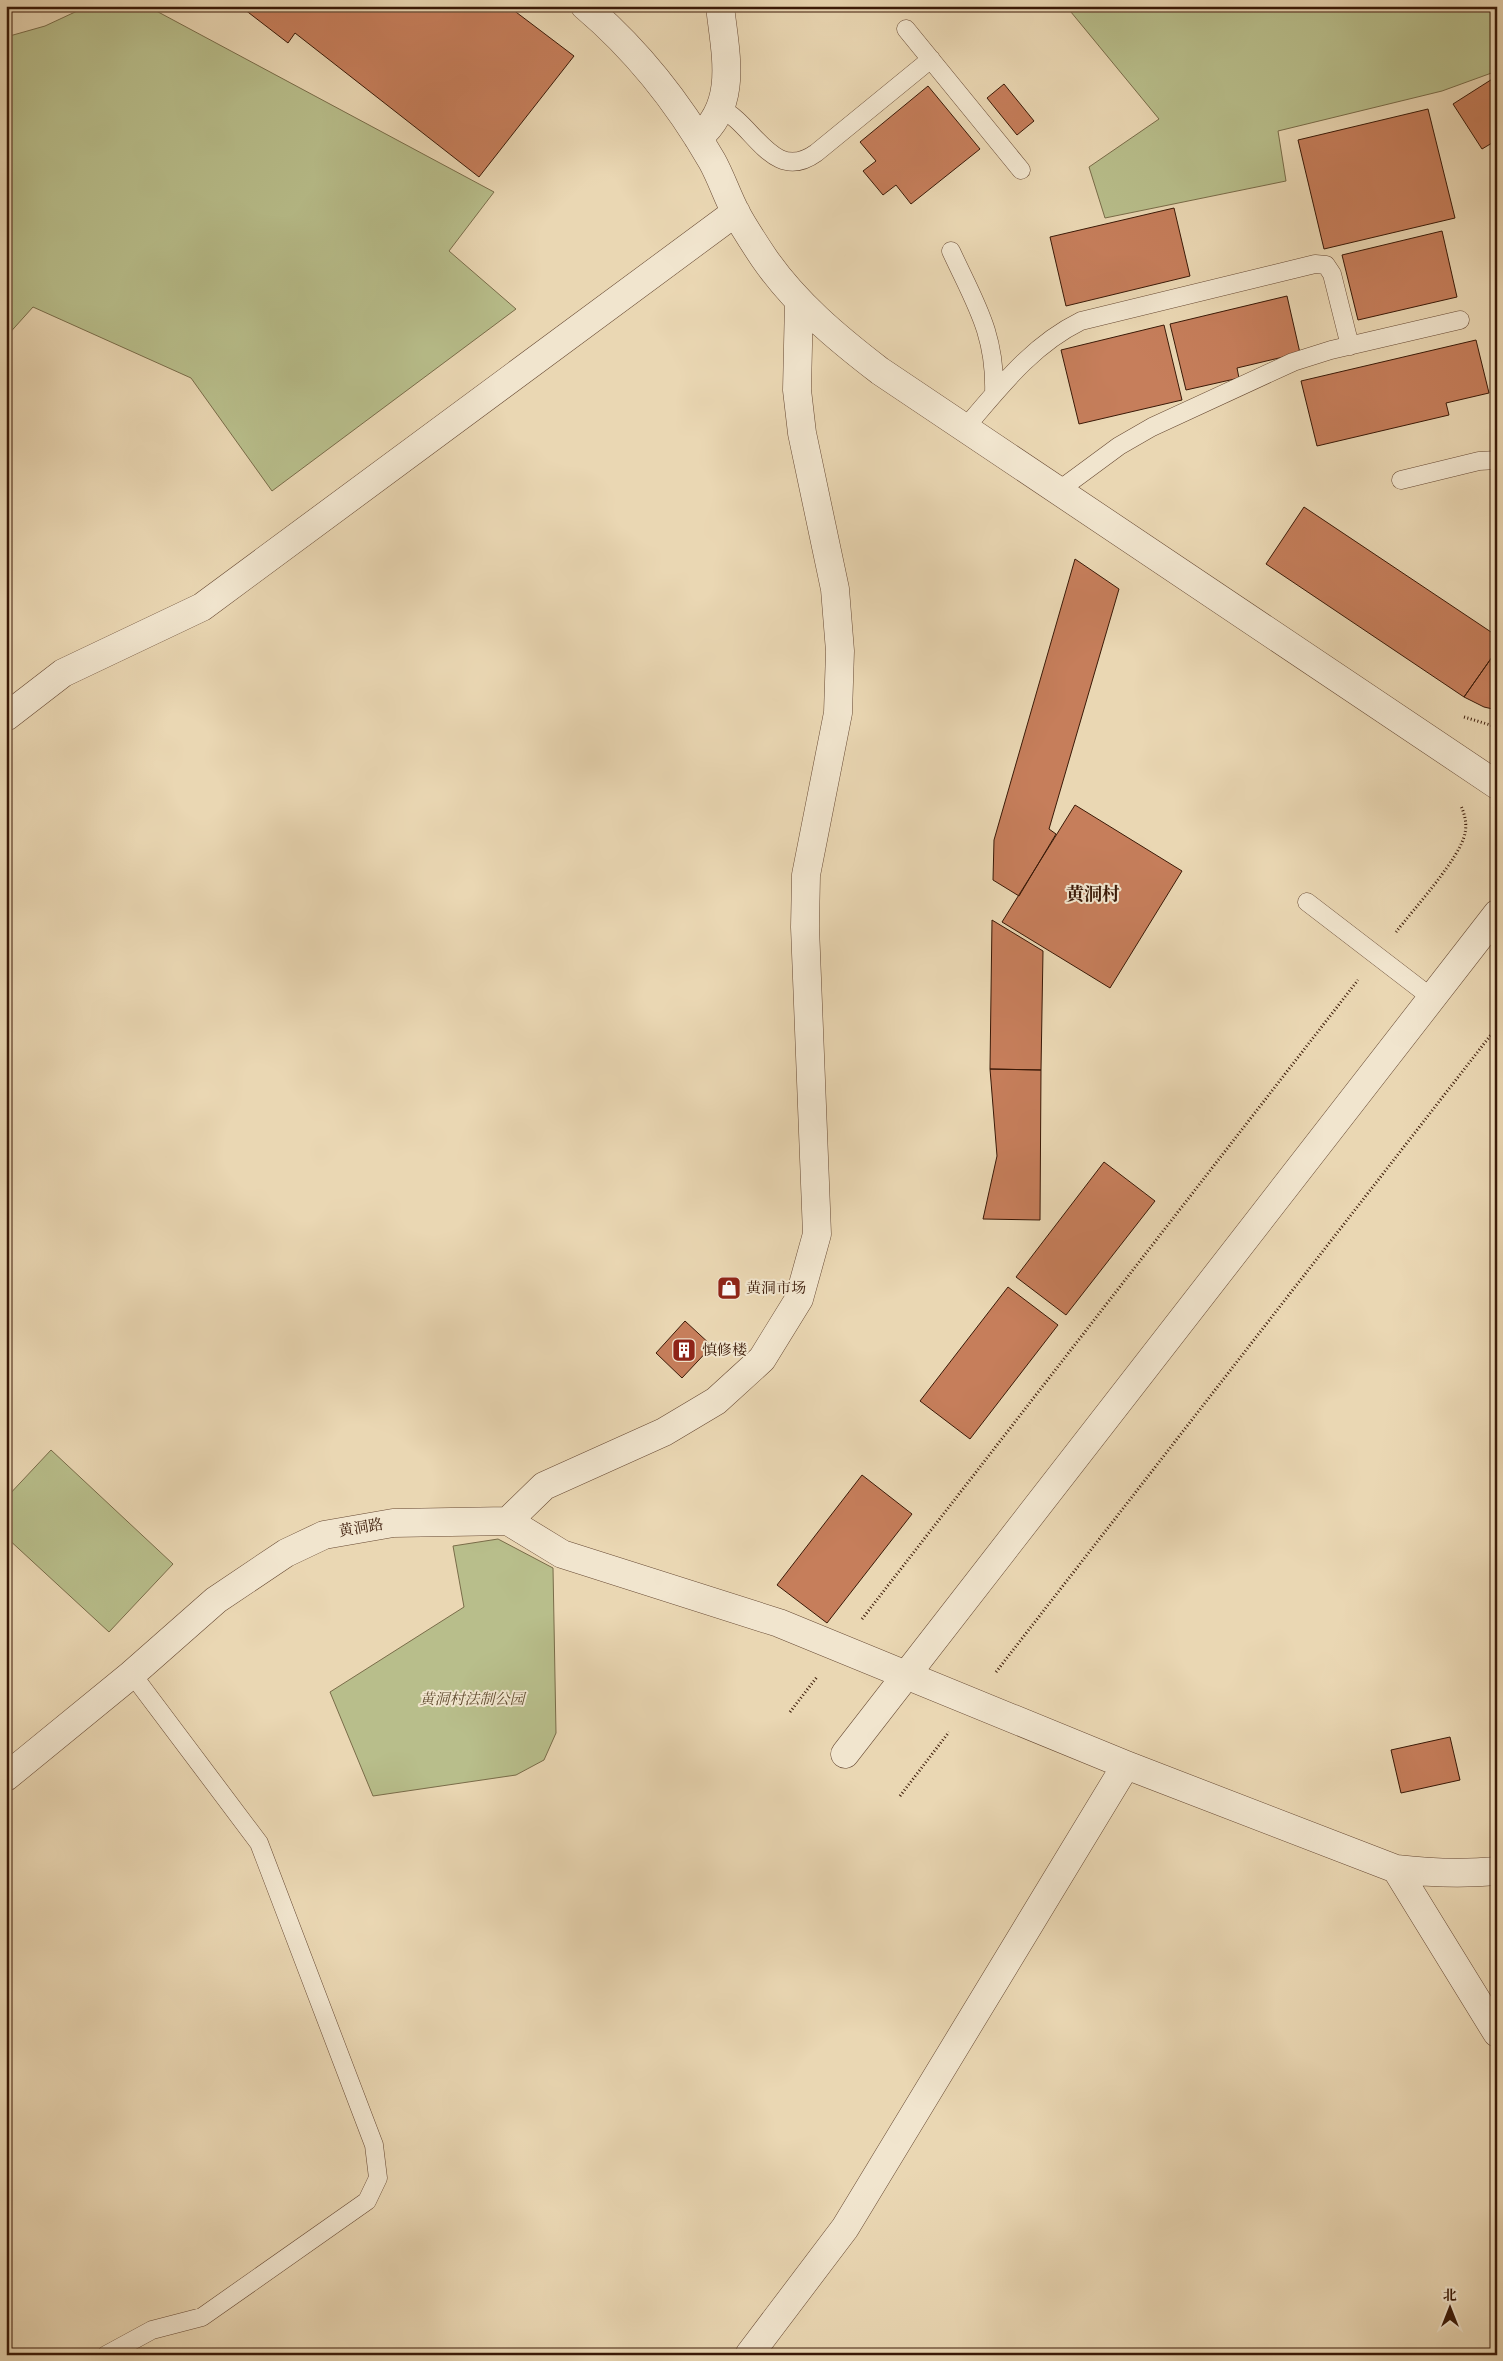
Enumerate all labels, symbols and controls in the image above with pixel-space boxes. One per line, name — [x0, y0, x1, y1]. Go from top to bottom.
district label: 黄洞村 — [1066, 883, 1120, 906]
shop icon: 黄洞市场 — [716, 1275, 742, 1301]
place label: 黄洞市场 — [746, 1279, 806, 1298]
building icon: 慎修楼 — [671, 1337, 697, 1363]
place label: 慎修楼 — [702, 1341, 747, 1360]
street label: 黄洞路 — [337, 1515, 385, 1541]
park label: 黄洞村法制公园 — [419, 1690, 526, 1709]
north arrow — [1426, 2284, 1476, 2334]
text: 北 — [1443, 2287, 1457, 2305]

